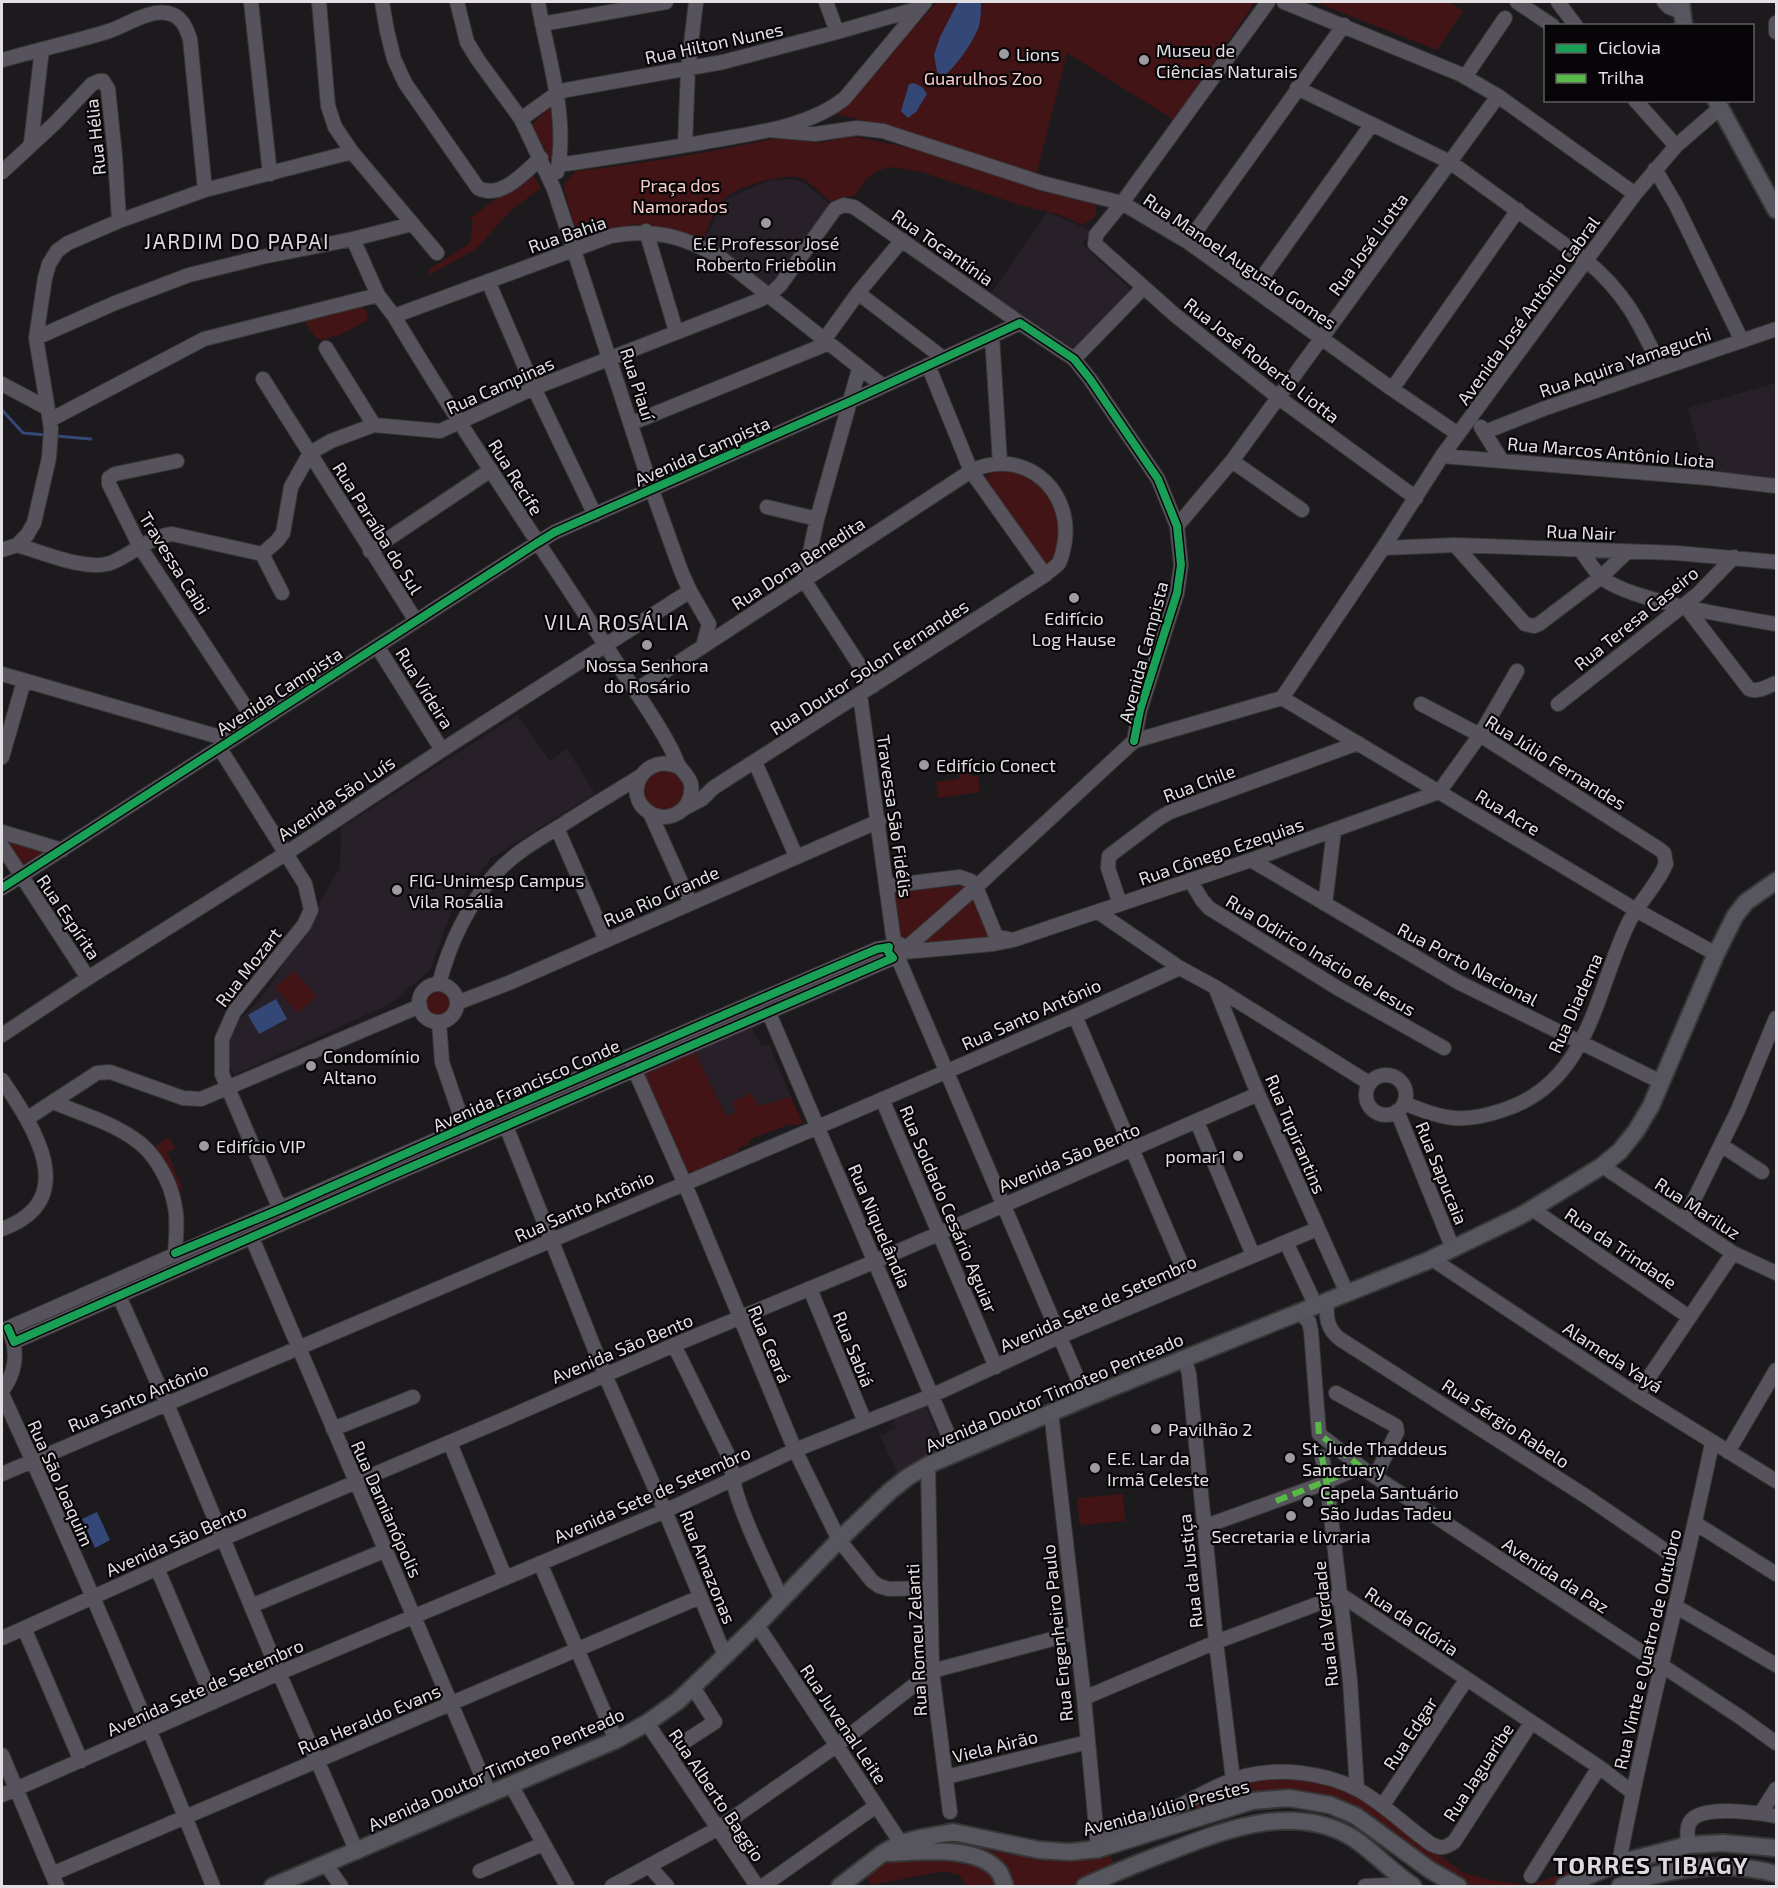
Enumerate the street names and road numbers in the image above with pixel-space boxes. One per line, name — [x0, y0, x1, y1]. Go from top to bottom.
street label: Rua Hilton Nunes — [643, 18, 785, 68]
street label: Rua Hélia — [80, 98, 110, 176]
street label: Rua Manoel Augusto Gomes — [1139, 188, 1341, 334]
street label: Rua José Liotta — [1323, 188, 1413, 300]
street label: Rua Tocantínia — [888, 204, 998, 290]
street label: Rua Bahia — [525, 210, 609, 258]
street label: Avenida José Antônio Cabral — [1452, 211, 1604, 409]
street label: Rua José Roberto Liotta — [1180, 293, 1344, 427]
street label: Rua Aquira Yamaguchi — [1536, 322, 1714, 402]
street label: Rua Piauí — [616, 345, 660, 424]
street label: Rua Campinas — [443, 351, 557, 419]
street label: Avenida Campista — [631, 411, 773, 491]
street label: Rua Marcos Antônio Liota — [1506, 432, 1716, 472]
street label: Rua Recife — [484, 435, 548, 519]
street label: Rua Paraíba do Sul — [328, 458, 428, 599]
street label: Travessa Caibi — [135, 508, 215, 618]
street label: Rua Dona Benedita — [727, 512, 869, 614]
street label: Rua Nair — [1546, 520, 1616, 544]
street label: Rua Teresa Caseiro — [1570, 561, 1702, 675]
street label: Avenida Campista — [1114, 579, 1172, 725]
street label: Rua Doutor Solon Fernandes — [766, 595, 972, 739]
street label: Avenida Campista — [212, 642, 346, 740]
street label: Rua Videira — [391, 643, 459, 733]
street label: Rua Júlio Fernandes — [1482, 710, 1630, 814]
street label: Travessa São Fidélis — [873, 733, 917, 899]
street label: Avenida São Luís — [273, 751, 399, 845]
street label: Rua Chile — [1160, 759, 1238, 807]
street label: Rua Acre — [1472, 784, 1544, 840]
street label: Rua Cônego Ezequias — [1136, 812, 1306, 890]
street label: Rua Rio Grande — [600, 861, 722, 931]
street label: Rua Espírita — [33, 870, 105, 964]
street label: Rua Odirico Inácio de Jesus — [1222, 890, 1420, 1020]
street label: Rua Porto Nacional — [1394, 918, 1543, 1011]
street label: Rua Mozart — [210, 923, 286, 1011]
street label: Rua Diadema — [1543, 950, 1607, 1056]
street label: Rua Santo Antônio — [958, 973, 1104, 1055]
street label: Avenida Francisco Conde — [429, 1034, 623, 1136]
street label: Rua Tupirantins — [1261, 1071, 1331, 1197]
street label: Rua Soldado Cesário Aguiar — [895, 1102, 1003, 1316]
street label: Avenida São Bento — [995, 1117, 1143, 1197]
street label: Rua Sapucaia — [1411, 1118, 1473, 1228]
street label: Rua Niquelândia — [844, 1161, 916, 1291]
street label: Rua Santo Antônio — [511, 1165, 657, 1247]
street label: Rua Mariluz — [1651, 1172, 1745, 1244]
street label: Rua da Trindade — [1561, 1202, 1681, 1294]
street label: Avenida Sete de Setembro — [996, 1250, 1200, 1356]
street label: Rua Ceará — [744, 1302, 796, 1386]
street label: Avenida São Bento — [548, 1308, 696, 1388]
street label: Rua Sabiá — [829, 1308, 879, 1390]
street label: Alameda Yayá — [1559, 1317, 1667, 1397]
street label: Avenida Doutor Timoteo Penteado — [922, 1328, 1186, 1456]
street label: Rua Santo Antônio — [65, 1358, 211, 1436]
street label: Rua Sérgio Rabelo — [1438, 1374, 1574, 1472]
street label: Rua São Joaquim — [23, 1416, 99, 1550]
street label: Rua Damianópolis — [347, 1437, 427, 1581]
street label: Avenida Sete de Setembro — [550, 1441, 754, 1547]
street label: Avenida São Bento — [102, 1499, 250, 1581]
street label: Rua Amazonas — [675, 1507, 741, 1627]
street label: Rua da Justiça — [1173, 1513, 1208, 1629]
street label: Rua Vinte e Quatro de Outubro — [1609, 1527, 1685, 1771]
street label: Avenida da Paz — [1498, 1532, 1614, 1618]
street label: Rua Engenheiro Paulo — [1037, 1543, 1077, 1723]
street label: Rua da Verdade — [1307, 1560, 1343, 1688]
street label: Rua Romeu Zelanti — [901, 1563, 931, 1717]
street label: Rua da Glória — [1361, 1582, 1463, 1660]
street label: Avenida Sete de Setembro — [103, 1634, 307, 1740]
street label: Rua Juvenal Leite — [796, 1660, 892, 1788]
street label: Rua Heraldo Evans — [294, 1679, 444, 1759]
street label: Rua Edgar — [1378, 1692, 1442, 1774]
street label: Avenida Doutor Timoteo Penteado — [364, 1702, 628, 1836]
street label: Rua Jaguaribe — [1438, 1719, 1518, 1825]
street label: Rua Alberto Baggio — [664, 1724, 770, 1866]
street label: Viela Airão — [950, 1725, 1040, 1767]
street label: Avenida Júlio Prestes — [1080, 1774, 1252, 1840]

